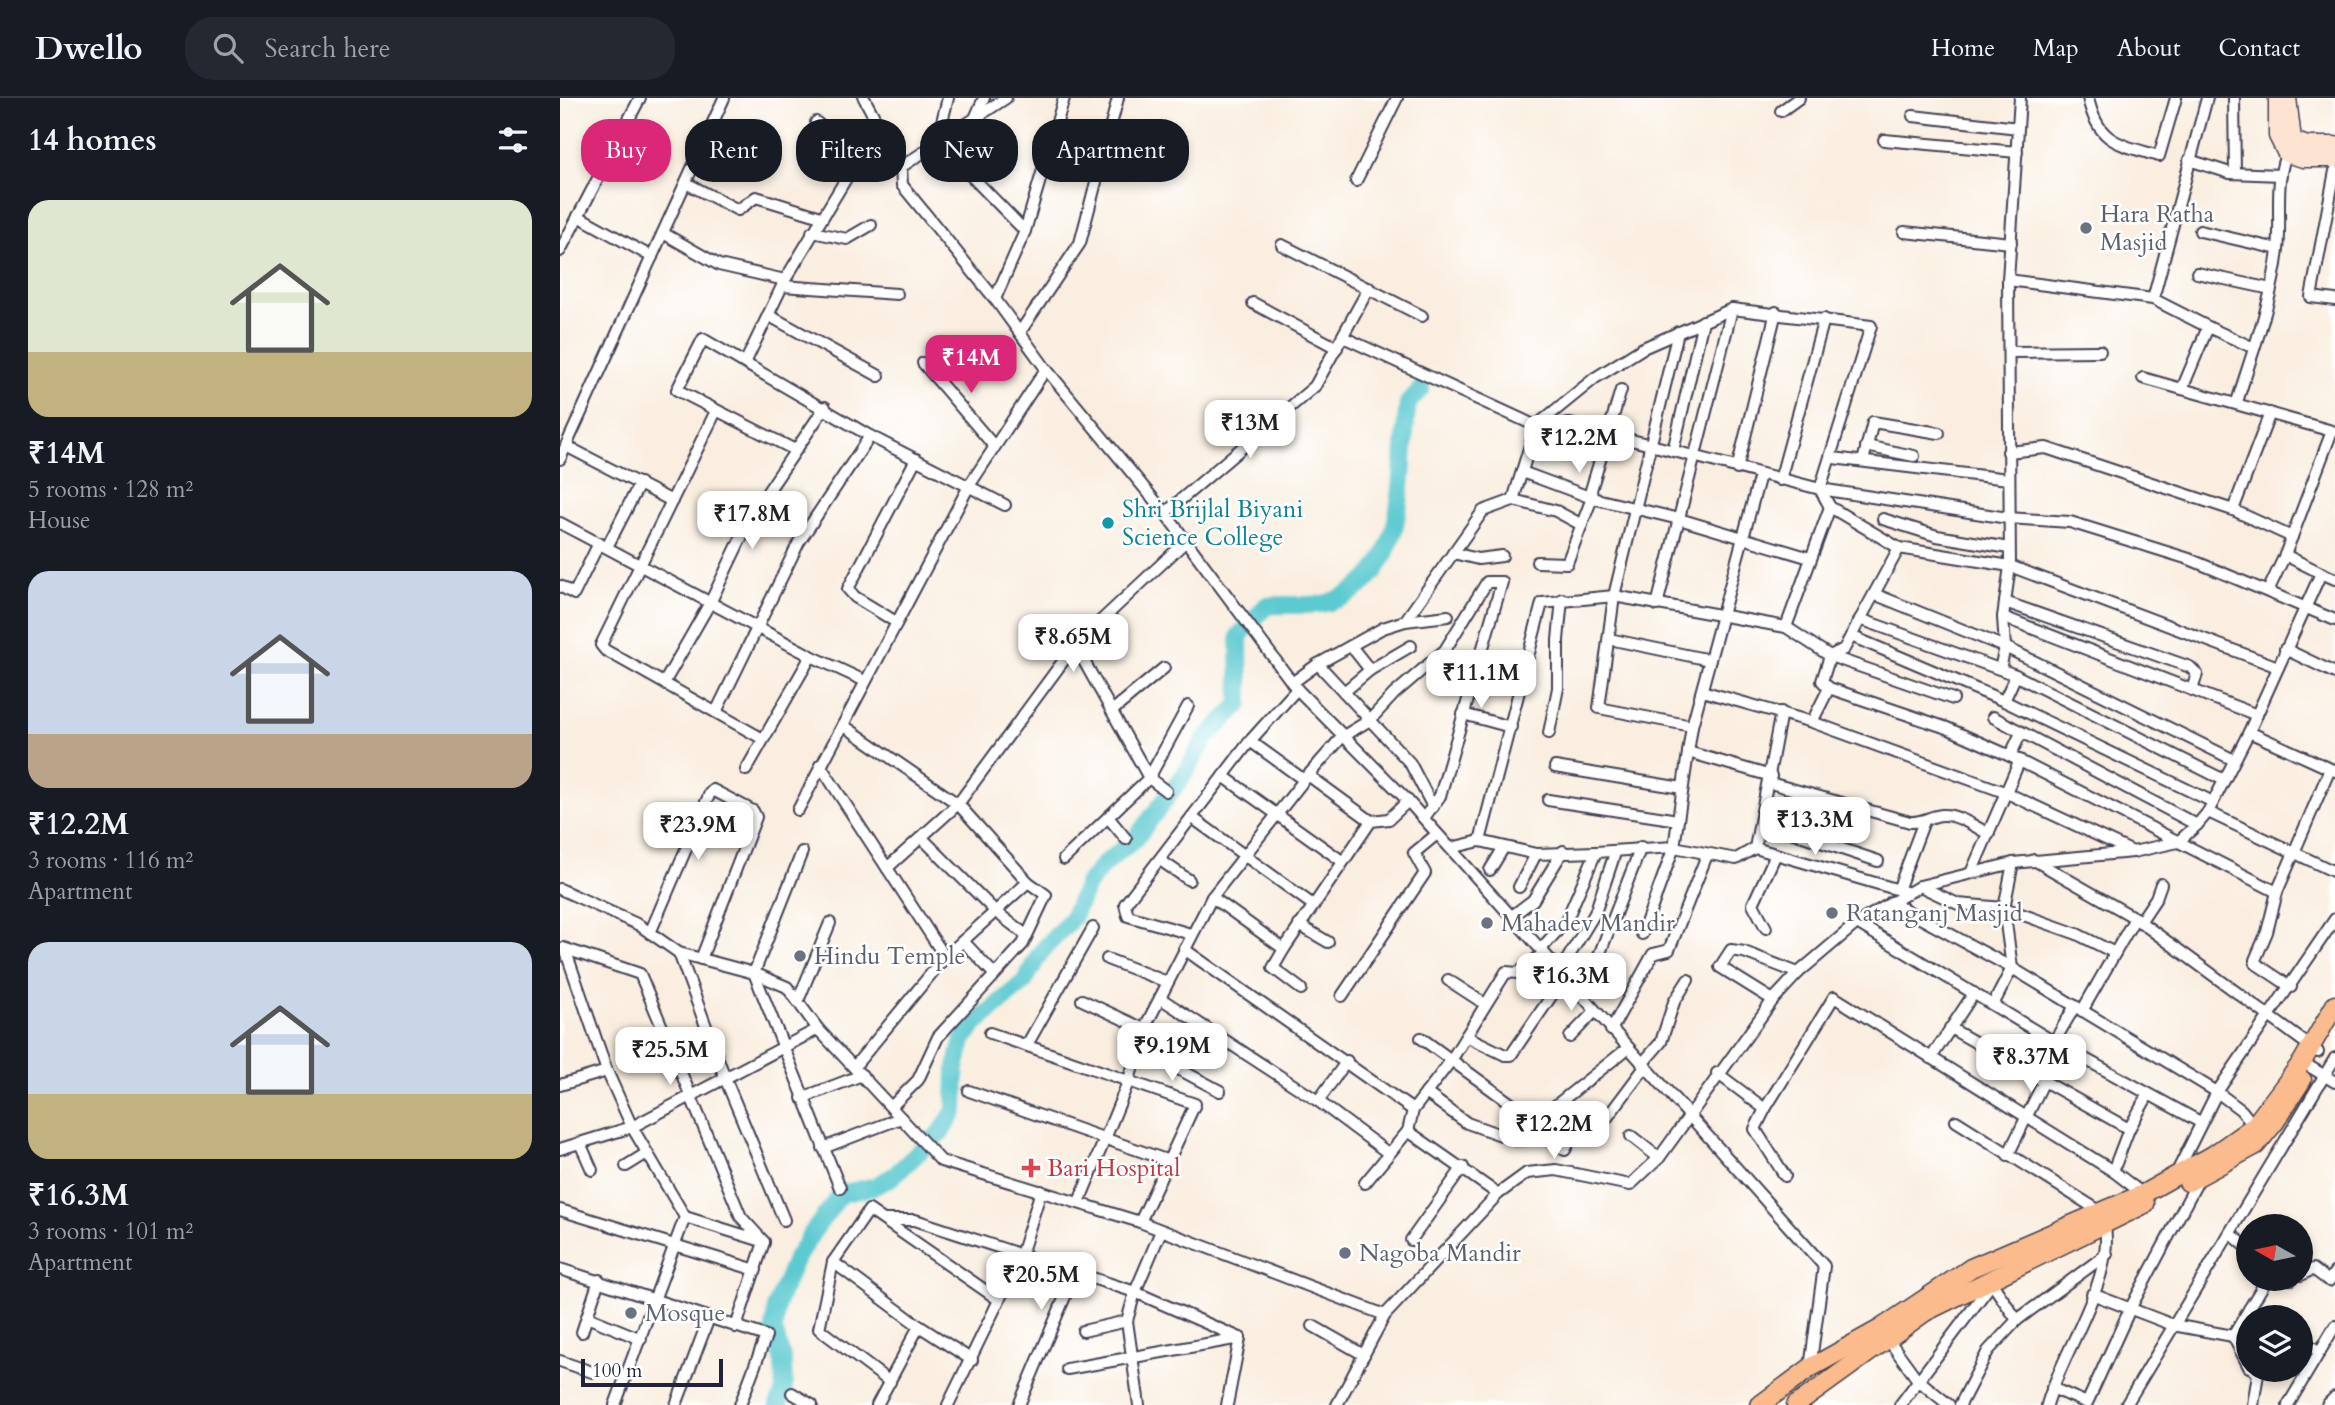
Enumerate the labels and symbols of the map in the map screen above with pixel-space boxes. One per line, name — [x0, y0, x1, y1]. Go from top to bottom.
place label: Hara Ratha Masjid — [2100, 198, 2215, 259]
marker: Hara Ratha Masjid — [2078, 220, 2094, 236]
pin: ₹14M — [930, 336, 1012, 395]
pin: ₹13M — [1209, 400, 1291, 460]
pin: ₹12.2M — [1522, 416, 1636, 475]
pin: ₹17.8M — [695, 491, 809, 551]
place label: Shri Brijlal Biyani Science College — [1122, 493, 1304, 554]
marker: Shri Brijlal Biyani Science College — [1100, 515, 1116, 531]
pin: ₹8.65M — [1016, 614, 1130, 674]
pin: ₹11.1M — [1424, 650, 1538, 710]
pin: ₹13.3M — [1758, 798, 1872, 857]
pin: ₹23.9M — [641, 802, 755, 862]
place label: Ratanganj Masjid — [1846, 897, 2023, 930]
marker: Ratanganj Masjid — [1824, 905, 1840, 921]
place label: Mahadev Mandir — [1501, 907, 1675, 940]
marker: Mahadev Mandir — [1479, 915, 1495, 931]
place label: Hindu Temple — [814, 940, 965, 973]
marker: Hindu Temple — [792, 948, 808, 964]
pin: ₹16.3M — [1514, 954, 1628, 1013]
pin: ₹9.19M — [1115, 1024, 1229, 1083]
pin: ₹25.5M — [613, 1028, 727, 1087]
pin: ₹8.37M — [1974, 1034, 2088, 1094]
pin: ₹12.2M — [1497, 1102, 1611, 1161]
place label: Bari Hospital — [1047, 1152, 1180, 1185]
marker: Bari Hospital — [1021, 1158, 1041, 1178]
north arrow — [2236, 1214, 2314, 1292]
place label: Nagoba Mandir — [1359, 1237, 1521, 1270]
marker: Nagoba Mandir — [1337, 1245, 1353, 1261]
pin: ₹20.5M — [984, 1252, 1098, 1312]
place label: Mosque — [645, 1297, 726, 1330]
marker: Mosque — [623, 1305, 639, 1321]
scale bar — [581, 1356, 723, 1388]

